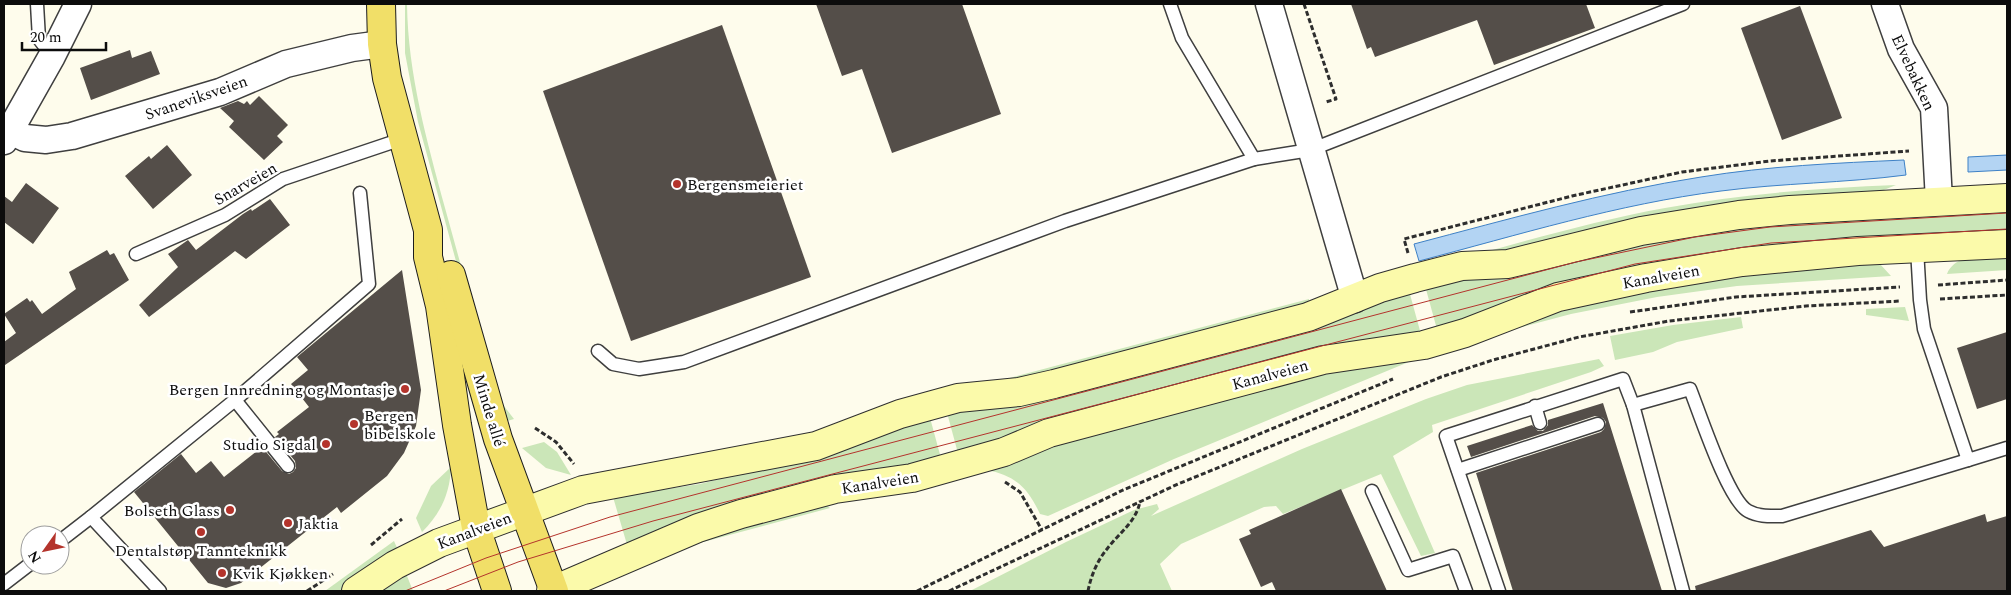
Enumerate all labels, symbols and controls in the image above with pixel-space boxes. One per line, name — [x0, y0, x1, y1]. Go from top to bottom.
scale bar — [22, 20, 106, 52]
text: 20 m — [30, 26, 62, 49]
street label: Elvebakken — [1885, 30, 1941, 115]
street label: Svaneviksveien — [142, 69, 251, 127]
street label: Snarveien — [209, 156, 282, 212]
place label: Bergensmeieriet — [687, 173, 804, 197]
marker: Bergensmeieriet — [671, 178, 683, 190]
street label: Kanalveien — [1621, 258, 1702, 296]
street label: Kanalveien — [1229, 353, 1311, 397]
street label: Minde allé — [467, 371, 512, 450]
place label: Bergen Innredning og Montasje — [169, 378, 395, 402]
marker: Bergen Innredning og Montasje — [399, 383, 411, 395]
place label: Bergen bibelskole — [364, 404, 436, 446]
marker: Bergen bibelskole — [348, 418, 360, 430]
place label: Studio Sigdal — [223, 433, 316, 457]
marker: Studio Sigdal — [320, 438, 332, 450]
street label: Kanalveien — [840, 465, 921, 501]
place label: Bolseth Glass — [124, 499, 220, 523]
marker: Bolseth Glass — [224, 504, 236, 516]
street label: Kanalveien — [434, 506, 515, 556]
place label: Jaktia — [298, 512, 339, 536]
marker: Jaktia — [282, 517, 294, 529]
north arrow — [20, 525, 70, 575]
marker: Dentalstøp Tannteknikk — [195, 526, 207, 538]
place label: Dentalstøp Tannteknikk — [115, 539, 287, 563]
text: N — [23, 546, 46, 567]
place label: Kvik Kjøkken — [232, 562, 328, 586]
marker: Kvik Kjøkken — [216, 567, 228, 579]

